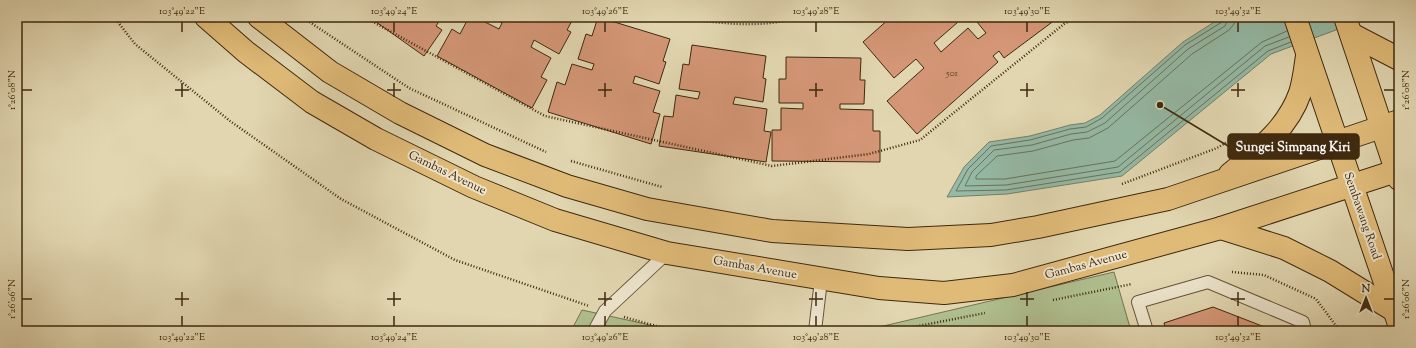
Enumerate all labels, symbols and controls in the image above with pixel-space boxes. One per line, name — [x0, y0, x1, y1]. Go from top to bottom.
text: 103°49'22"E — [159, 4, 205, 19]
text: 103°49'24"E — [371, 4, 417, 19]
text: 103°49'26"E — [582, 4, 628, 19]
text: 103°49'28"E — [793, 4, 839, 19]
text: 103°49'30"E — [1004, 4, 1050, 19]
text: 103°49'32"E — [1215, 4, 1261, 19]
house number: 501 — [945, 66, 959, 81]
text: 1°26'08"N — [5, 70, 20, 110]
text: 1°26'08"N — [1399, 70, 1414, 110]
callout: Sungei Simpang Kiri — [1228, 134, 1359, 159]
text: Sungei Simpang Kiri — [1235, 139, 1351, 157]
street label: Gambas Avenue — [405, 146, 489, 200]
street label: Sembawang Road — [1339, 170, 1385, 262]
street label: Gambas Avenue — [1043, 245, 1130, 285]
street label: Gambas Avenue — [712, 252, 799, 284]
north arrow — [1346, 278, 1386, 318]
text: 1°26'06"N — [5, 279, 20, 319]
text: 1°26'06"N — [1399, 279, 1414, 319]
text: N — [1361, 281, 1371, 297]
text: 103°49'22"E — [159, 330, 205, 345]
text: 103°49'24"E — [371, 330, 417, 345]
text: 103°49'26"E — [582, 330, 628, 345]
text: 103°49'28"E — [793, 330, 839, 345]
text: 103°49'30"E — [1004, 330, 1050, 345]
text: 103°49'32"E — [1215, 330, 1261, 345]

